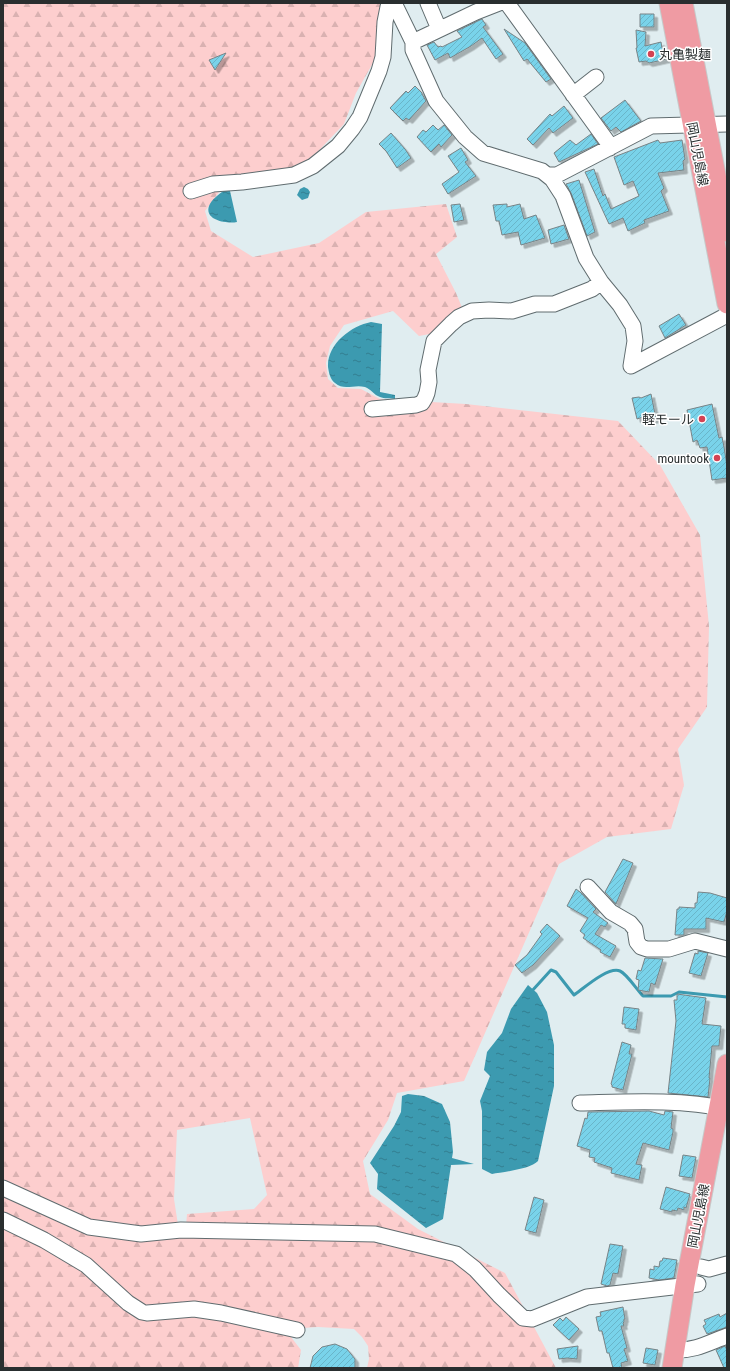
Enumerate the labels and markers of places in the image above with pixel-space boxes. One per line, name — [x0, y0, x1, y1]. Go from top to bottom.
place label: 丸亀製麺 — [659, 47, 711, 62]
marker: 丸亀製麺 — [646, 49, 656, 59]
place label: 軽モール — [642, 412, 694, 427]
marker: 軽モール — [697, 414, 707, 424]
place label: mountook — [657, 451, 709, 466]
marker: mountook — [712, 453, 722, 463]

